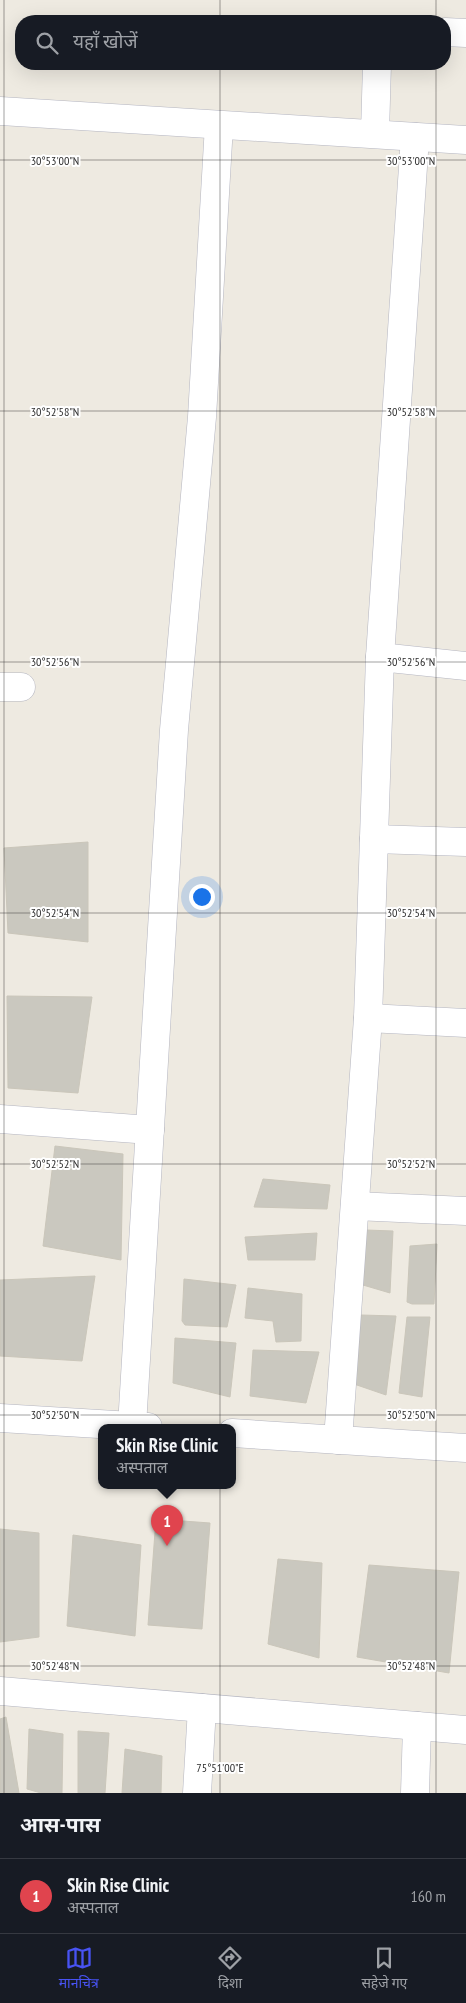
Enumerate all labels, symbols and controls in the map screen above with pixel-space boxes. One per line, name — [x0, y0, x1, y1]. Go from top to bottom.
search box — [15, 15, 451, 70]
icon: search — [33, 29, 61, 57]
text: यहाँ खोजें — [73, 29, 138, 53]
text: 30°53'00"N — [31, 153, 79, 168]
text: 30°53'00"N — [387, 153, 435, 168]
text: 30°52'58"N — [31, 404, 79, 419]
text: 30°52'58"N — [387, 404, 435, 419]
text: 30°52'56"N — [31, 654, 79, 669]
text: 30°52'56"N — [387, 654, 435, 669]
your location — [189, 884, 215, 910]
text: 30°52'54"N — [31, 905, 79, 920]
text: 30°52'54"N — [387, 905, 435, 920]
text: 30°52'52"N — [31, 1156, 79, 1171]
text: 30°52'52"N — [387, 1156, 435, 1171]
text: 30°52'50"N — [31, 1407, 79, 1422]
text: 30°52'50"N — [387, 1407, 435, 1422]
popup — [98, 1424, 236, 1489]
text: Skin Rise Clinic — [116, 1433, 218, 1457]
text: अस्पताल — [116, 1457, 168, 1477]
pin: 1 — [151, 1505, 183, 1546]
text: 30°52'48"N — [31, 1658, 79, 1673]
text: 30°52'48"N — [387, 1658, 435, 1673]
text: 75°51'00"E — [196, 1760, 244, 1775]
text: आस-पास — [20, 1811, 100, 1838]
text: Skin Rise Clinic — [67, 1873, 169, 1897]
text: 1 — [32, 1886, 40, 1906]
text: 160 m — [411, 1886, 446, 1906]
text: अस्पताल — [67, 1897, 119, 1917]
tab: मानचित्र — [59, 1944, 99, 1994]
tab: दिशा — [216, 1944, 244, 1994]
tab: सहेजे गए — [361, 1944, 407, 1994]

